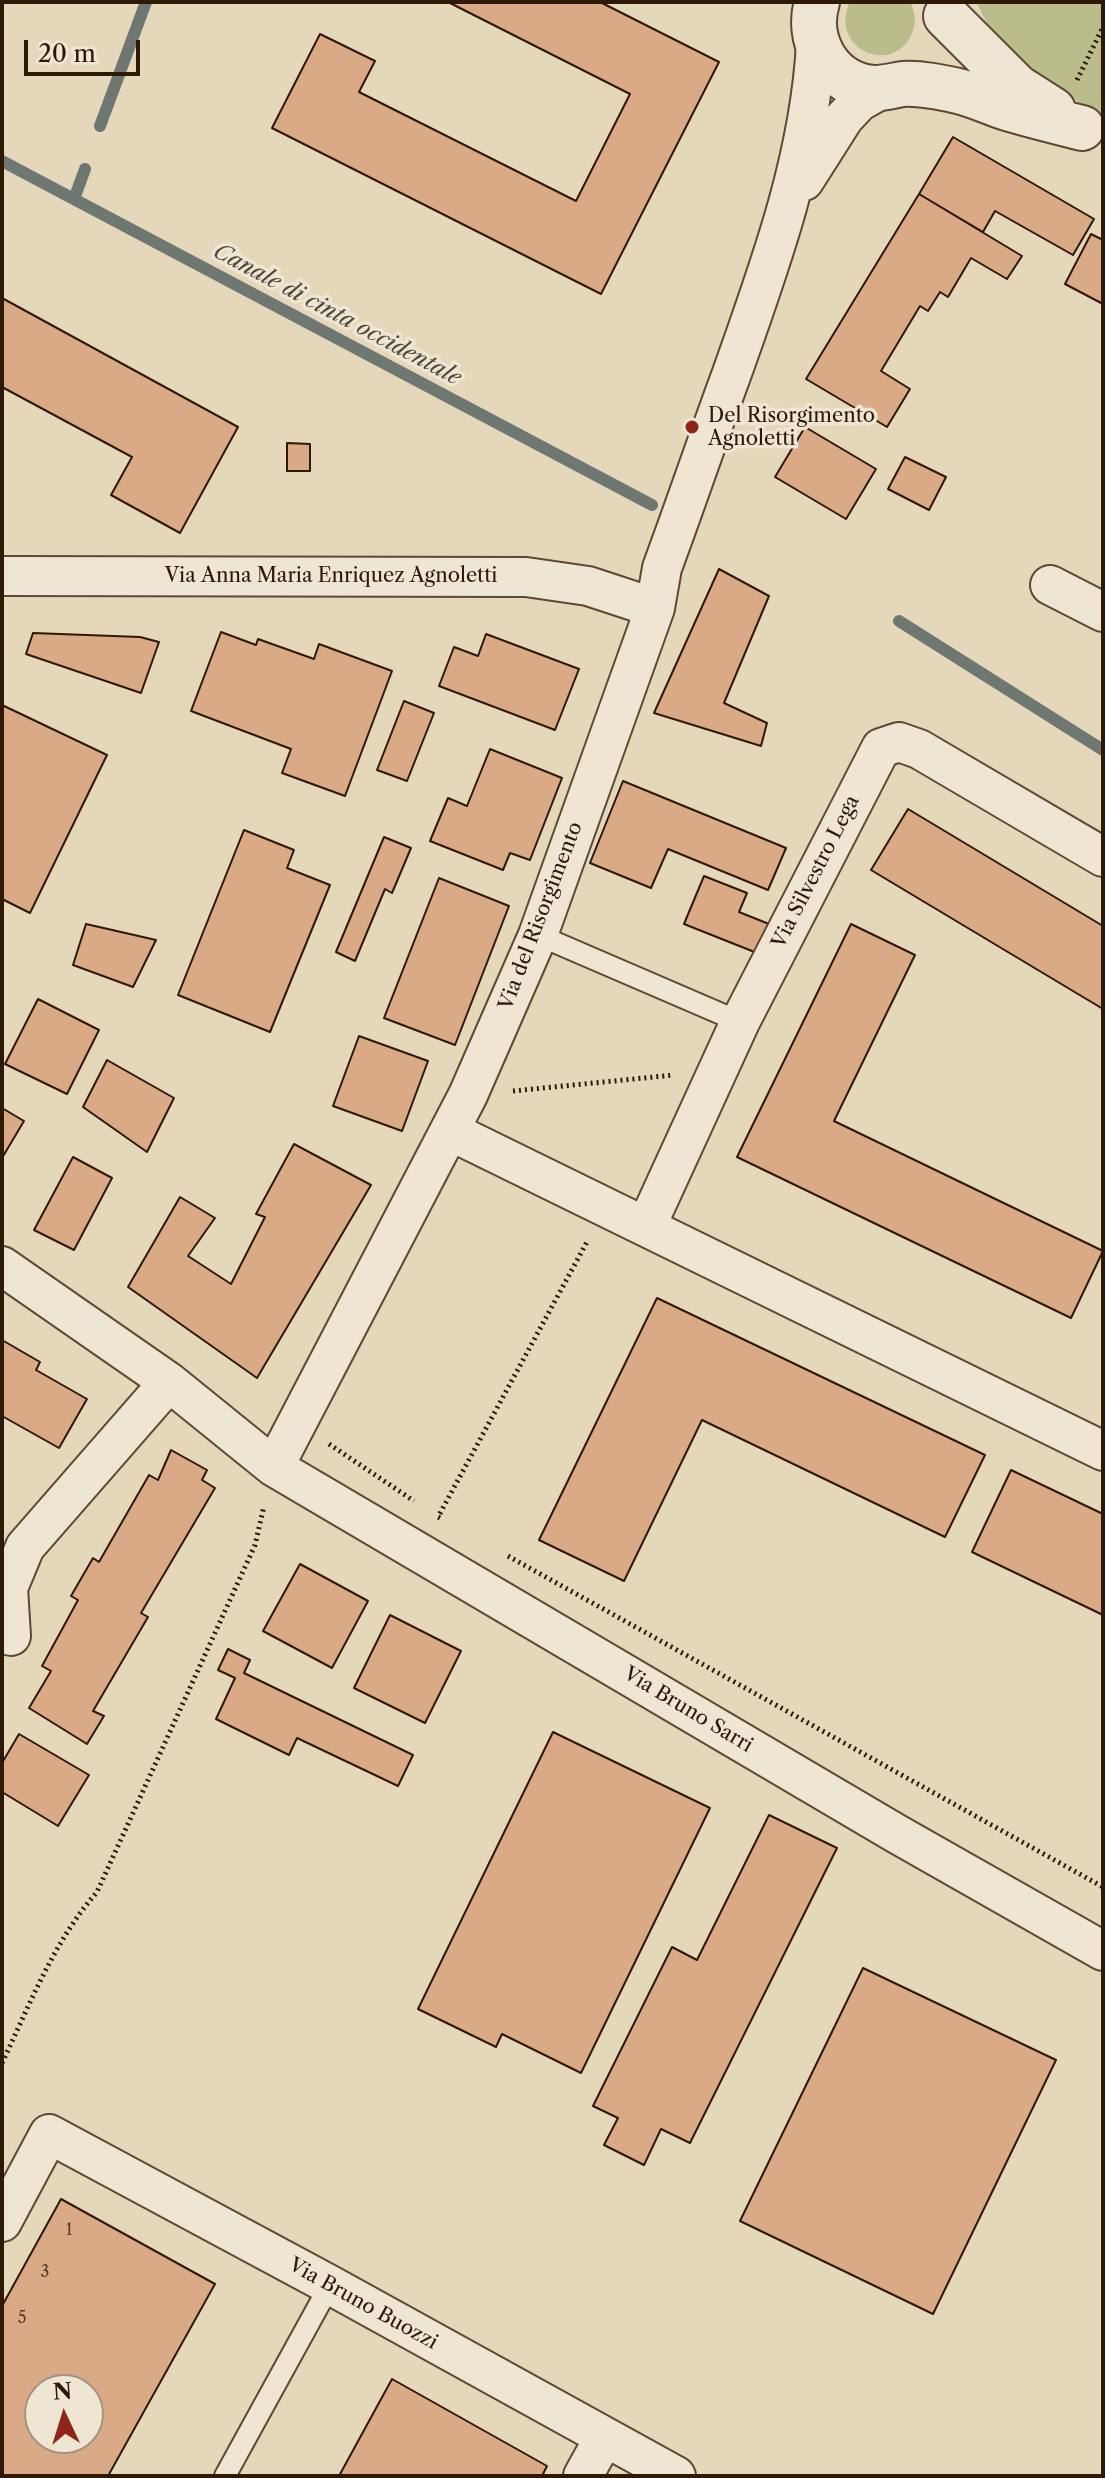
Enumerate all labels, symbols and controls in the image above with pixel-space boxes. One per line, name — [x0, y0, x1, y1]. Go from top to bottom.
scale bar — [28, 24, 144, 74]
text: 20 m — [38, 39, 96, 68]
water label: Canale di cinta occidentale — [209, 238, 465, 392]
place label: Del Risorgimento Agnoletti — [708, 404, 875, 451]
marker: Del Risorgimento Agnoletti — [683, 418, 701, 436]
street label: Via Anna Maria Enriquez Agnoletti — [165, 564, 497, 588]
street label: Via Silvestro Lega — [767, 792, 865, 952]
street label: Via del Risorgimento — [494, 819, 588, 1013]
street label: Via Bruno Sarri — [619, 1662, 757, 1758]
house number: 1 — [66, 2220, 72, 2240]
street label: Via Bruno Buozzi — [284, 2253, 442, 2355]
house number: 3 — [41, 2262, 49, 2282]
house number: 5 — [18, 2308, 26, 2328]
north arrow — [24, 2374, 104, 2454]
text: N — [52, 2377, 73, 2406]

